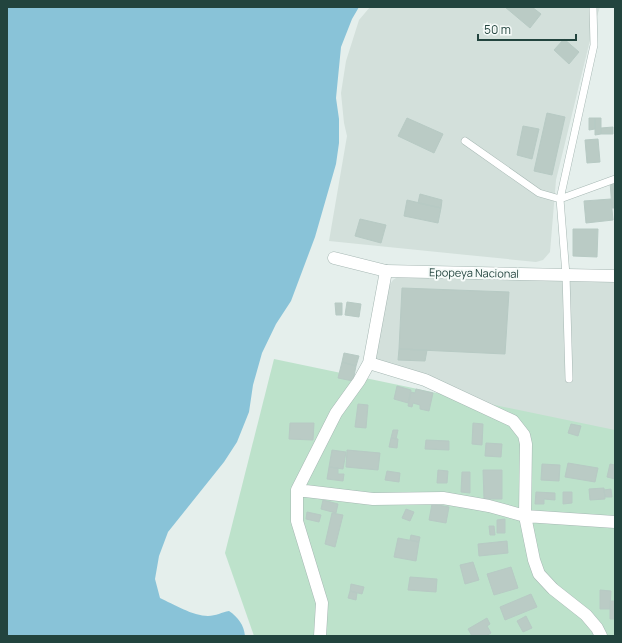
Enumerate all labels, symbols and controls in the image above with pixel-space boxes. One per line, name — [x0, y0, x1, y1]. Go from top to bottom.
scale bar — [478, 16, 576, 42]
text: 50 m — [484, 21, 511, 38]
street label: Epopeya Nacional — [429, 264, 519, 281]

